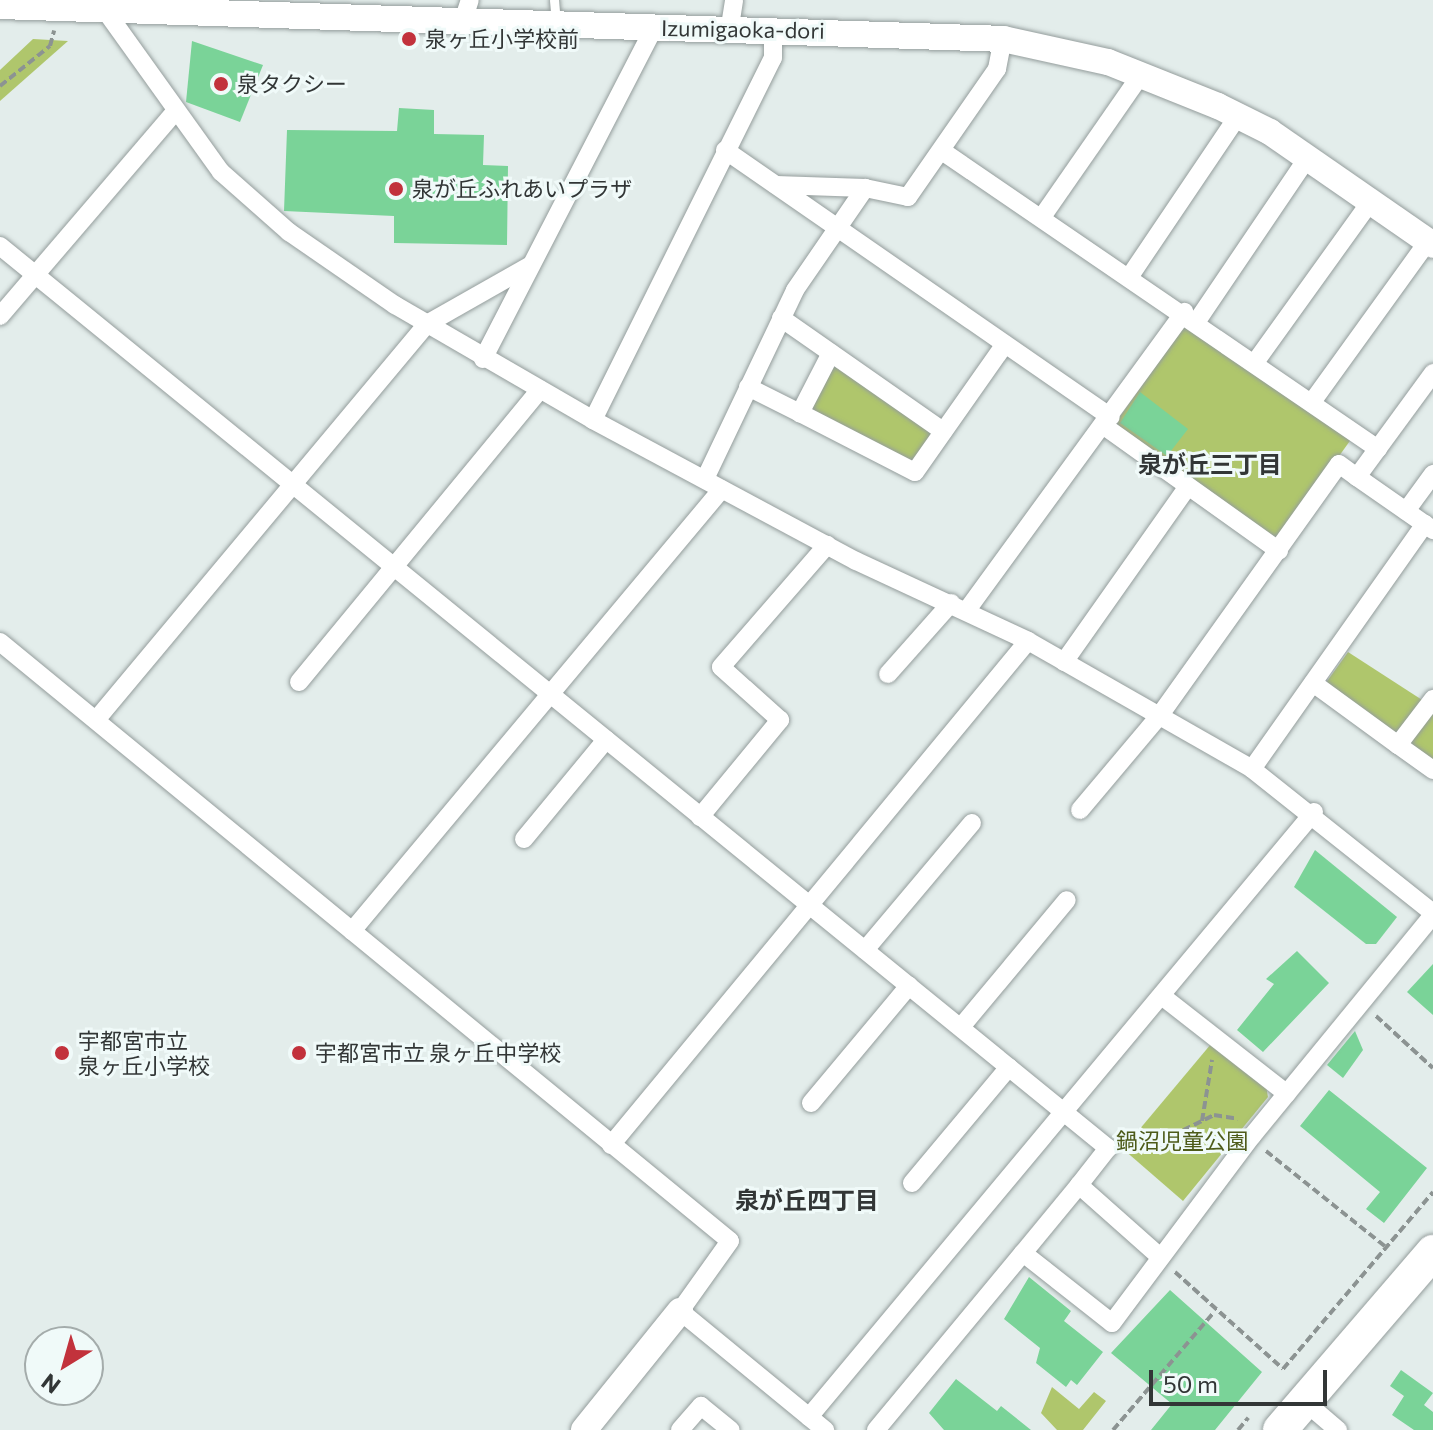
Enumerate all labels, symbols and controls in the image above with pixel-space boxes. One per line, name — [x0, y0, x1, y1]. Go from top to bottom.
street label: Izumigaoka-dori — [661, 14, 825, 44]
place label: 泉ヶ丘小学校前 — [425, 26, 579, 52]
marker: 泉ヶ丘小学校前 — [400, 30, 418, 48]
place label: 泉タクシー — [237, 71, 347, 97]
marker: 泉タクシー — [212, 75, 230, 93]
place label: 泉が丘ふれあいプラザ — [412, 176, 632, 202]
marker: 泉が丘ふれあいプラザ — [387, 180, 405, 198]
district label: 泉が丘三丁目 — [1138, 450, 1282, 478]
place label: 宇都宮市立 泉ヶ丘小学校 — [78, 1027, 210, 1078]
place label: 宇都宮市立 泉ヶ丘中学校 — [315, 1040, 561, 1066]
marker: 宇都宮市立 泉ヶ丘小学校 — [53, 1044, 71, 1062]
marker: 宇都宮市立 泉ヶ丘中学校 — [290, 1044, 308, 1062]
park label: 鍋沼児童公園 — [1116, 1128, 1248, 1154]
district label: 泉が丘四丁目 — [735, 1186, 879, 1214]
north arrow — [24, 1326, 104, 1406]
scale bar — [1153, 1354, 1331, 1404]
text: N — [36, 1368, 65, 1400]
text: 50 m — [1163, 1369, 1218, 1398]

